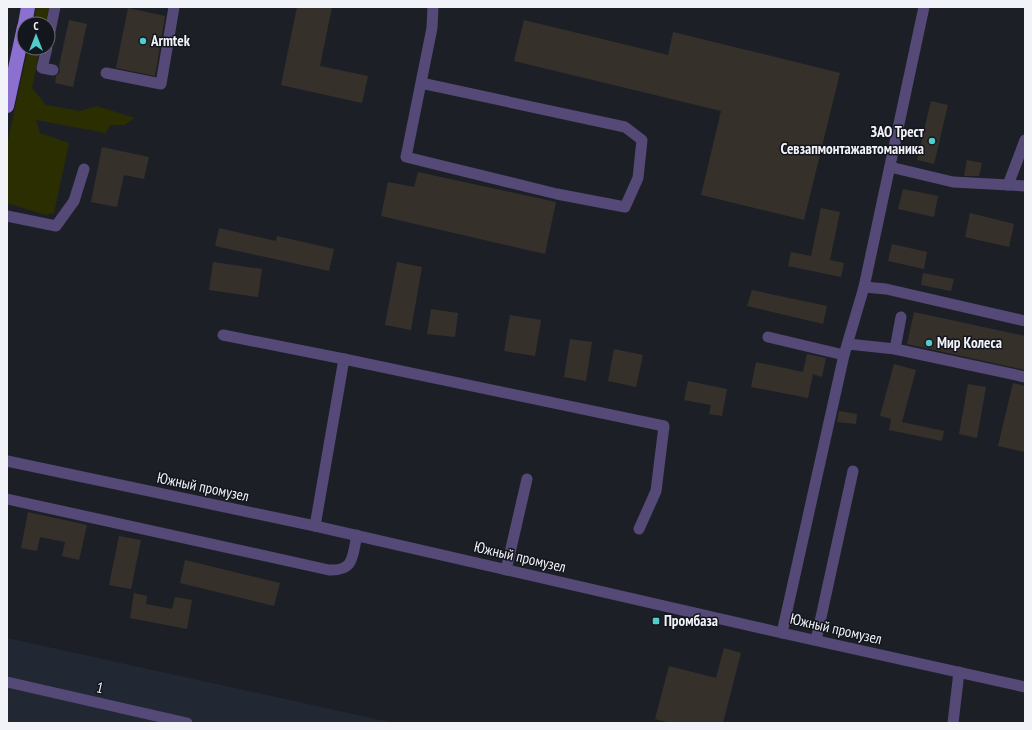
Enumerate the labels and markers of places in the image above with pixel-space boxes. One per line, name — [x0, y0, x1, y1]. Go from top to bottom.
place label: Armtek — [150, 31, 191, 50]
marker: Armtek — [138, 36, 148, 46]
place label: ЗАО Трест Севзапмонтажавтоманика — [781, 122, 925, 158]
marker: ЗАО Трест Севзапмонтажавтоманика — [927, 136, 937, 146]
place label: Мир Колеса — [937, 333, 1002, 352]
marker: Мир Колеса — [924, 338, 934, 348]
place label: Промбаза — [664, 611, 718, 630]
marker: Промбаза — [651, 616, 661, 626]

